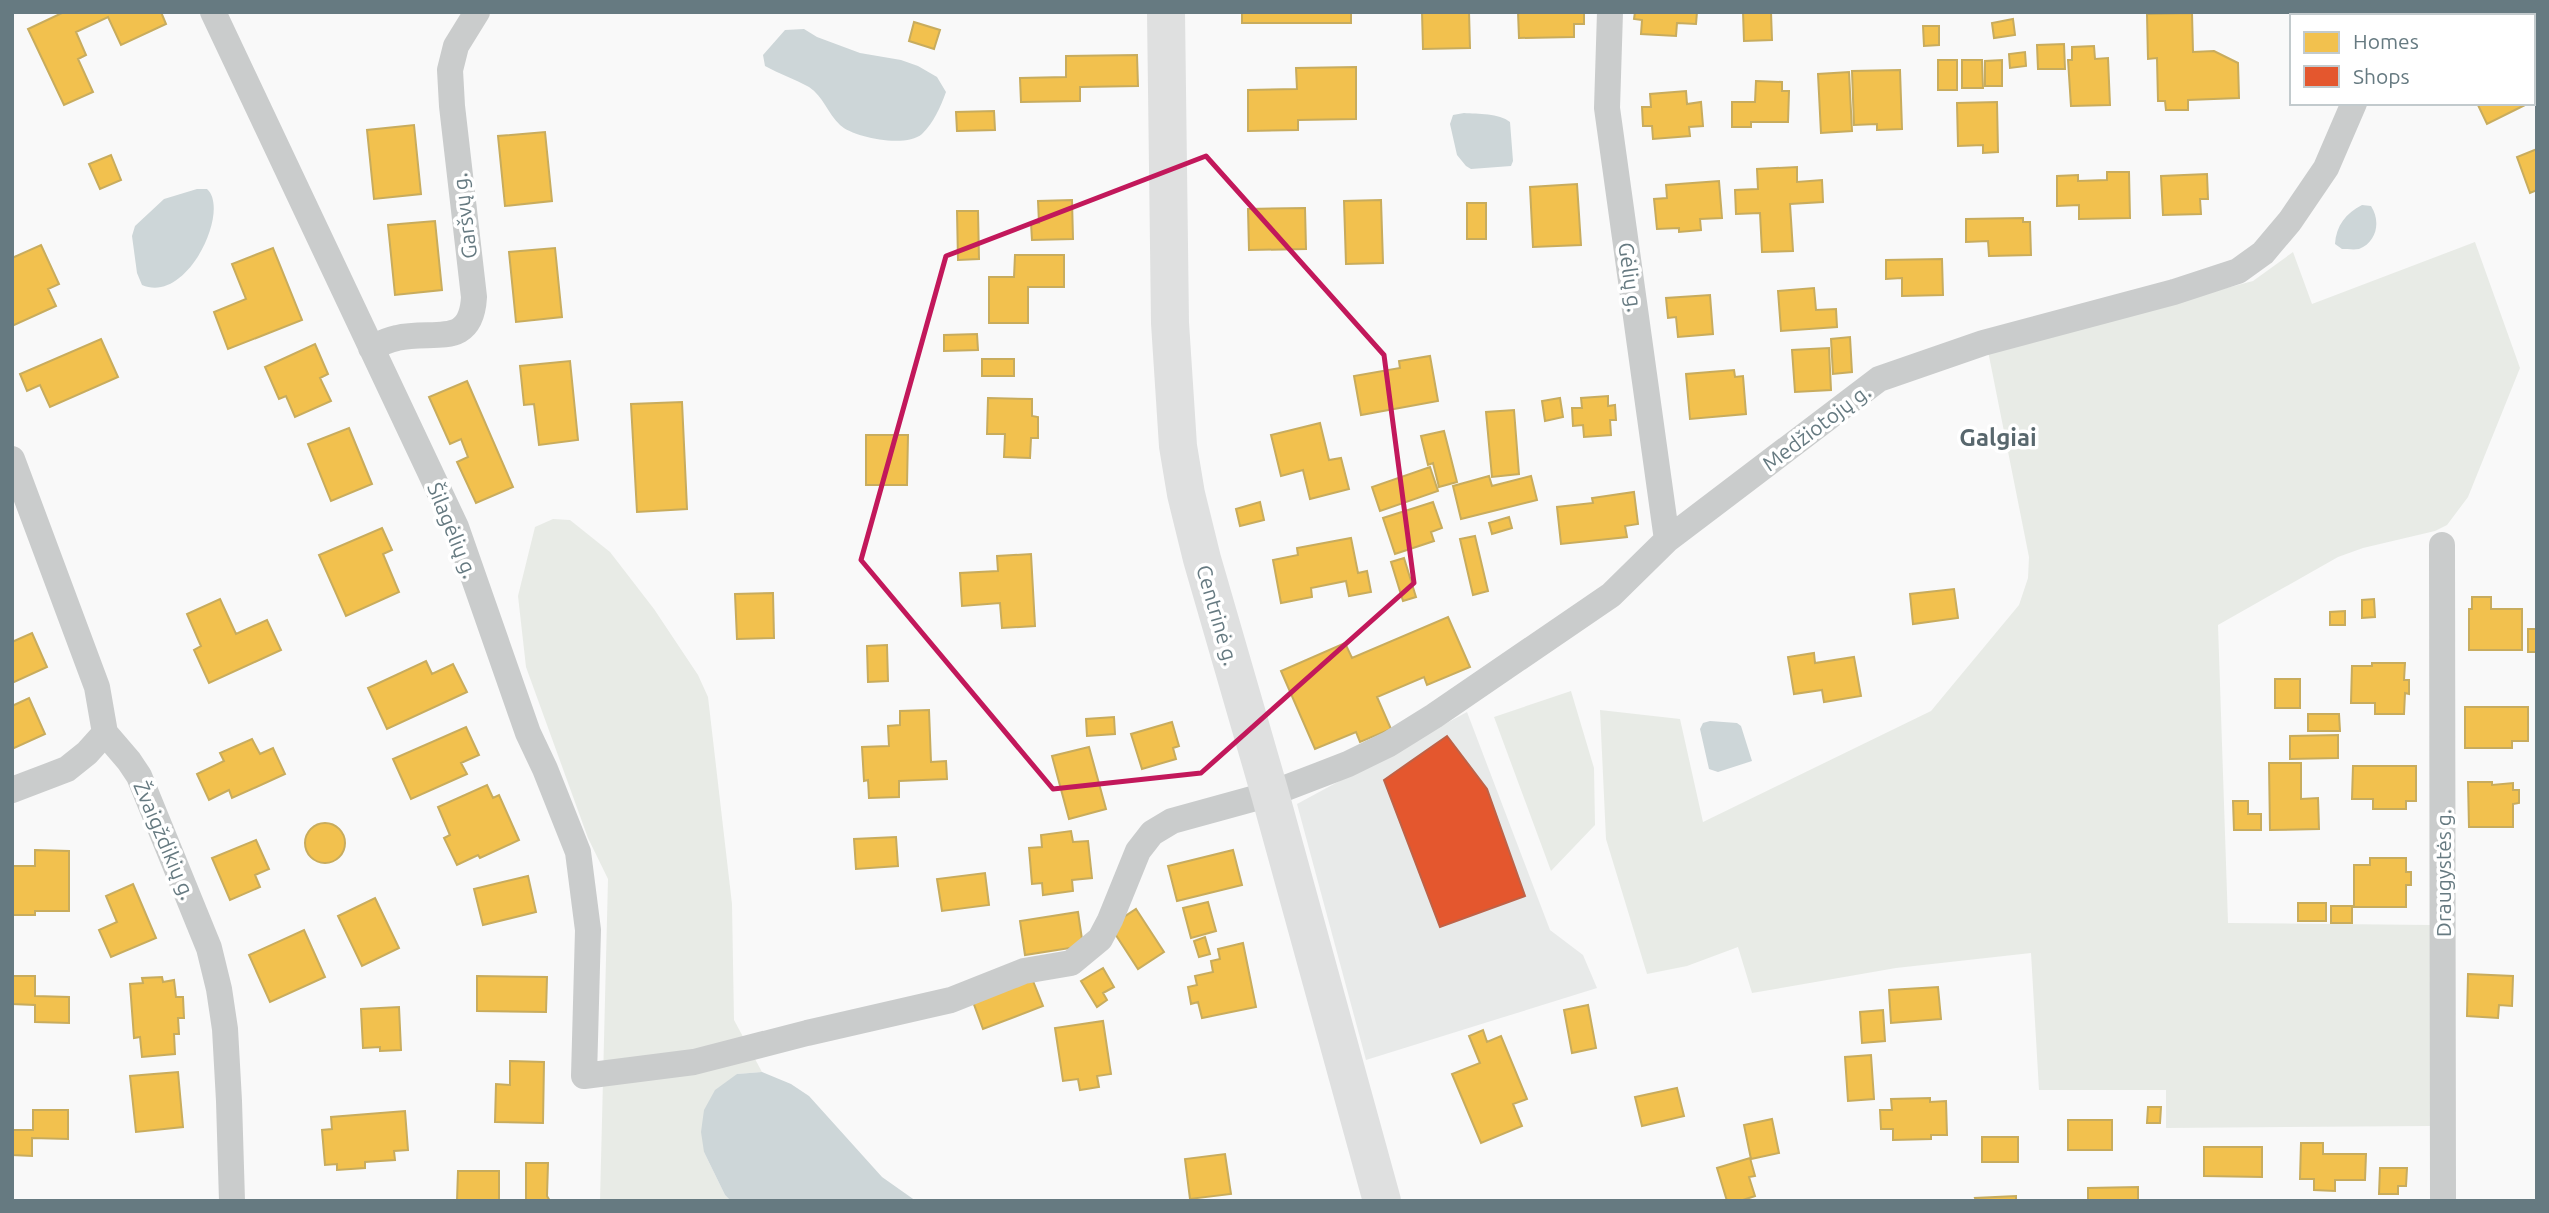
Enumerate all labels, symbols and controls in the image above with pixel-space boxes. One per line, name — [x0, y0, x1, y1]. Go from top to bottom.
legend — [2290, 14, 2535, 105]
text: Homes — [2353, 29, 2419, 53]
text: Shops — [2353, 64, 2410, 88]
street label: Garšvų g. — [447, 172, 481, 260]
street label: Gėlių g. — [1614, 241, 1648, 313]
street label: Medžiotojų g. — [1757, 379, 1875, 475]
district label: Galgiai — [1959, 424, 2037, 451]
street label: Šilagėlių g. — [423, 479, 483, 581]
street label: Centrinė g. — [1192, 562, 1244, 668]
street label: Žvaigždikių g. — [129, 777, 201, 903]
street label: Draugystės g. — [2431, 809, 2455, 937]

